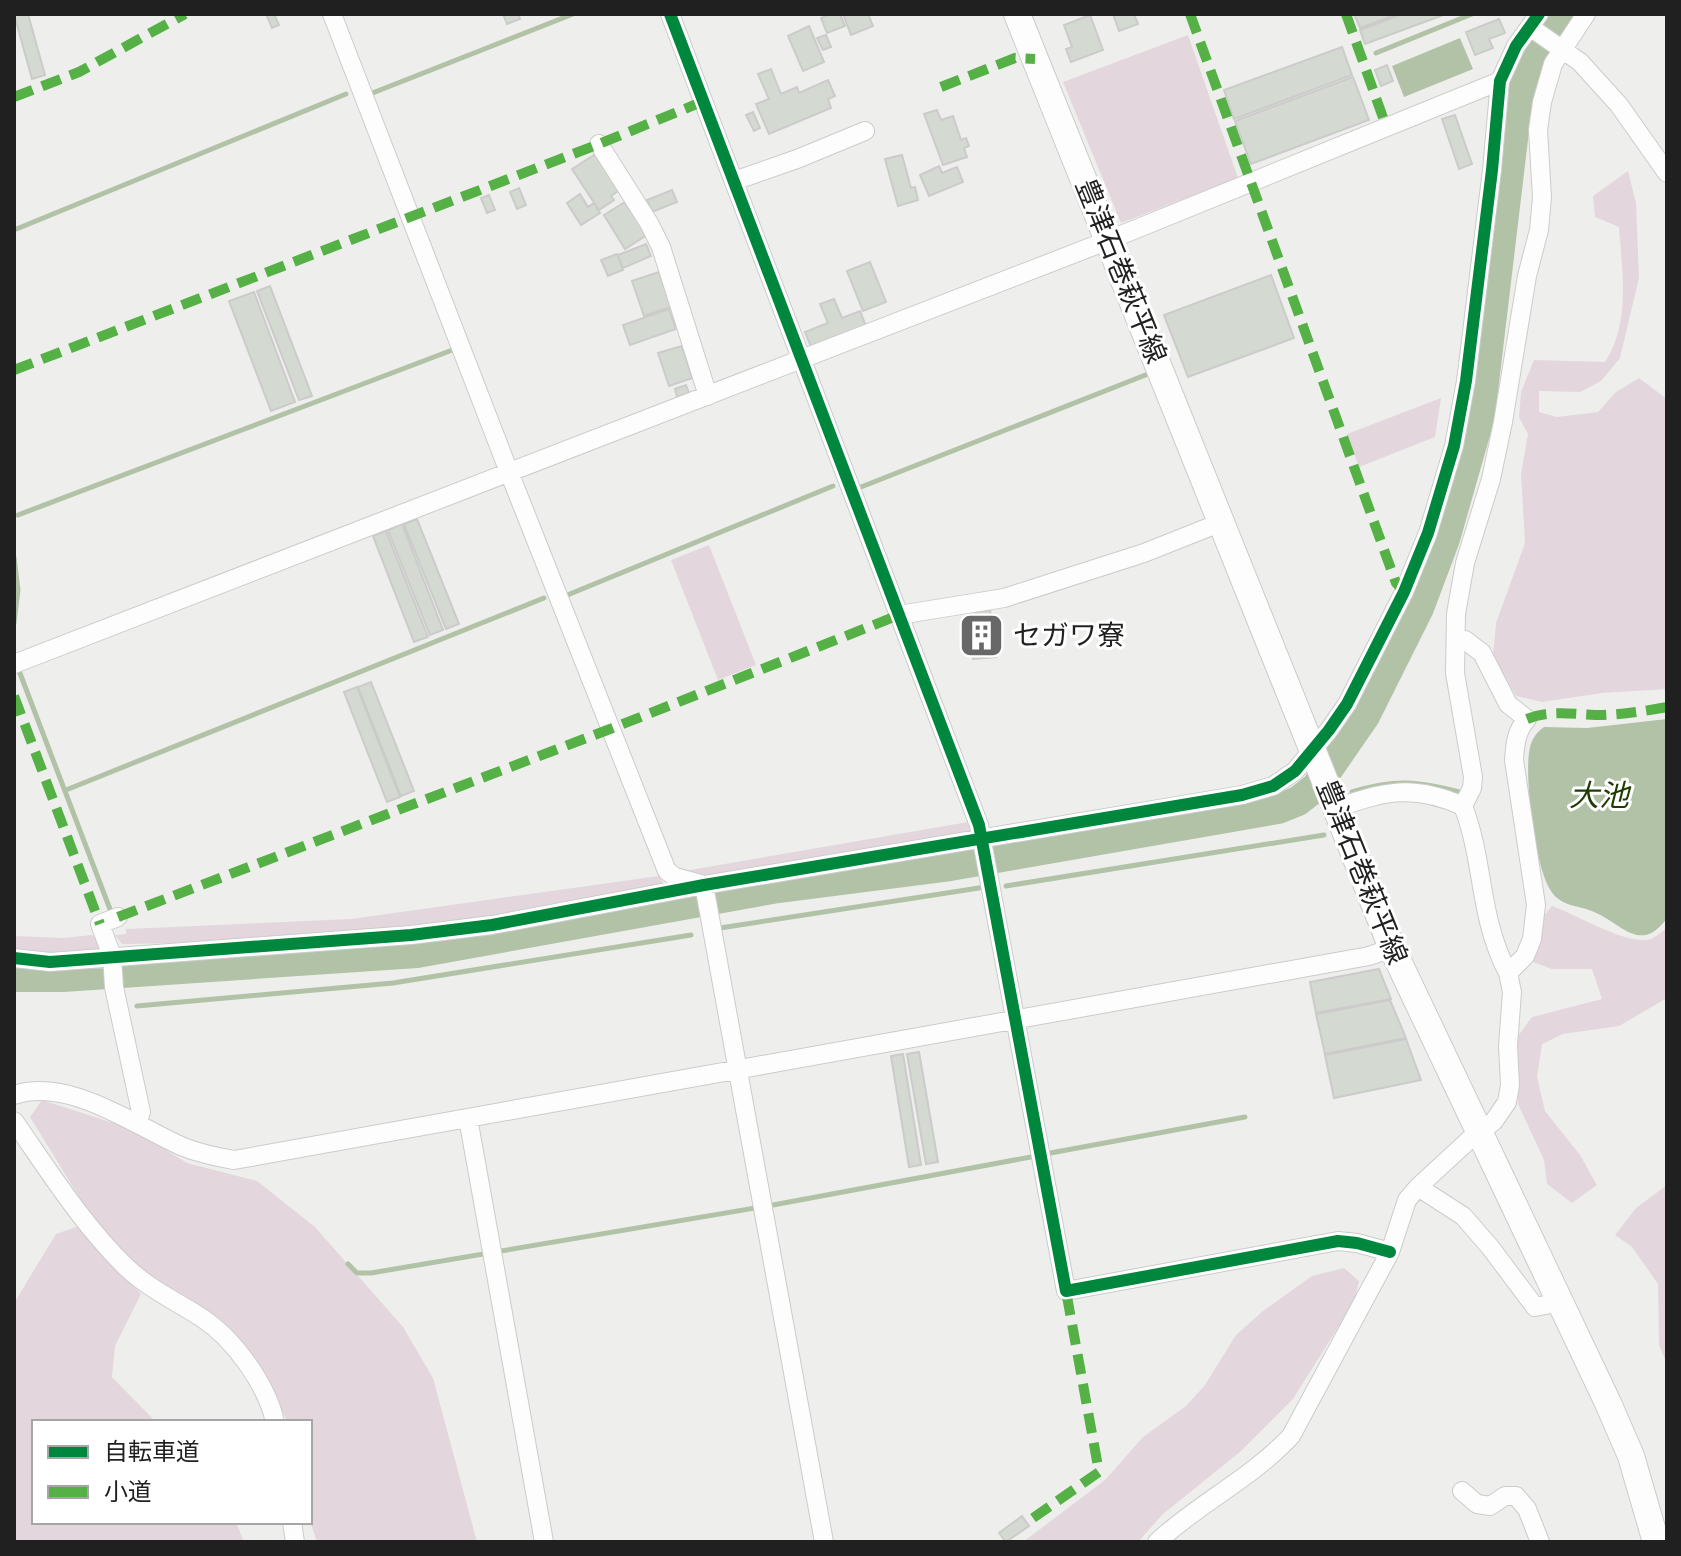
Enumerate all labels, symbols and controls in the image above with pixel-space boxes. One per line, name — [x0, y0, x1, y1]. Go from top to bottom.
street label: 豊津石巻萩平線 — [1067, 173, 1175, 369]
building icon: セガワ寮 — [958, 611, 1006, 659]
place label: セガワ寮 — [1013, 617, 1125, 654]
street label: 豊津石巻萩平線 — [1308, 774, 1416, 970]
water label: 大池 — [1569, 776, 1632, 815]
legend — [32, 1420, 312, 1524]
text: 自転車道 — [104, 1436, 200, 1467]
text: 小道 — [104, 1476, 152, 1507]

